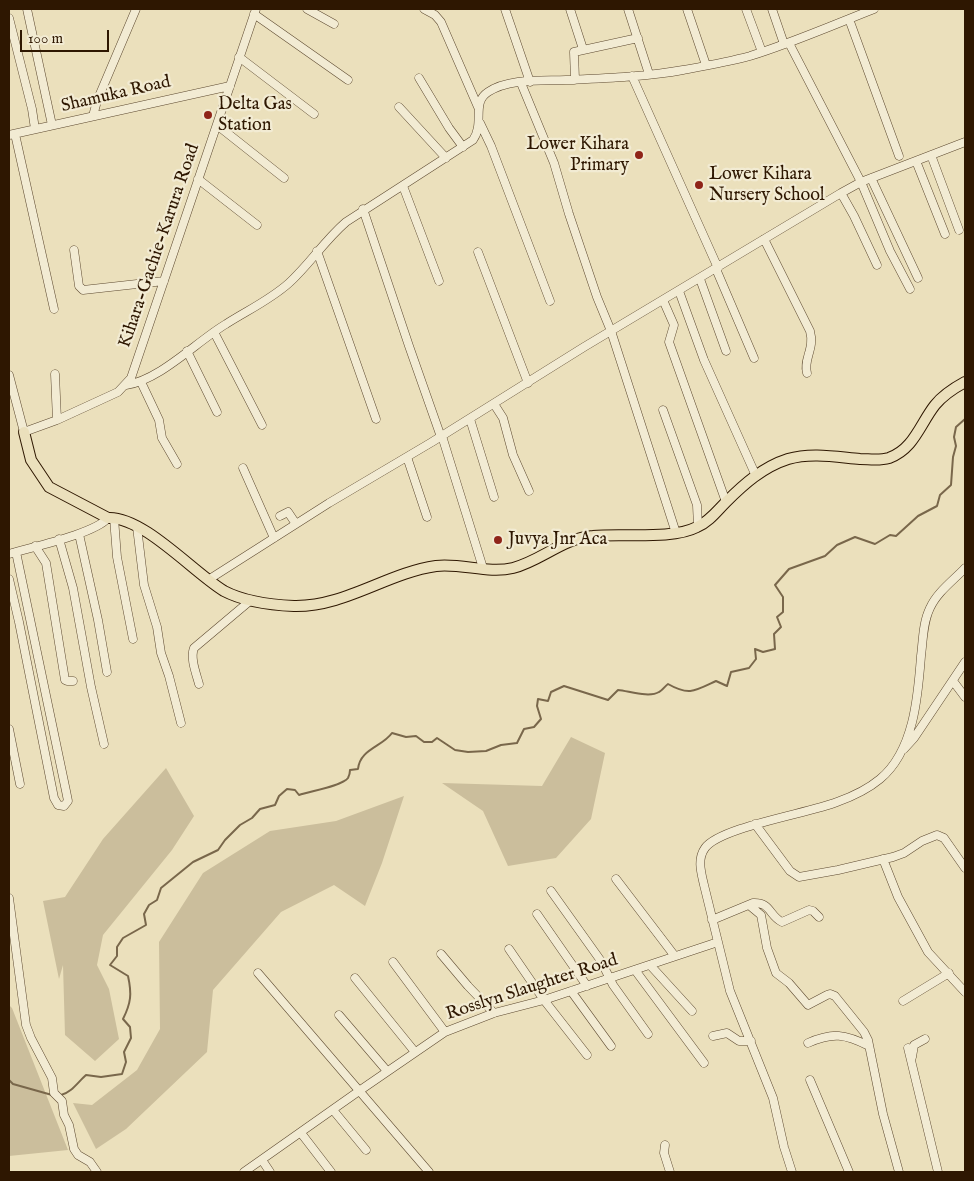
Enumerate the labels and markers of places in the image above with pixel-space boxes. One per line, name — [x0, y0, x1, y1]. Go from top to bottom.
place label: Delta Gas Station — [218, 94, 292, 136]
marker: Delta Gas Station — [202, 109, 214, 121]
place label: Lower Kihara Primary — [526, 134, 629, 176]
marker: Lower Kihara Primary — [633, 149, 645, 161]
place label: Lower Kihara Nursery School — [709, 164, 825, 206]
marker: Lower Kihara Nursery School — [693, 179, 705, 191]
place label: Juvya Jnr Aca — [508, 529, 607, 551]
marker: Juvya Jnr Aca — [492, 534, 504, 546]

